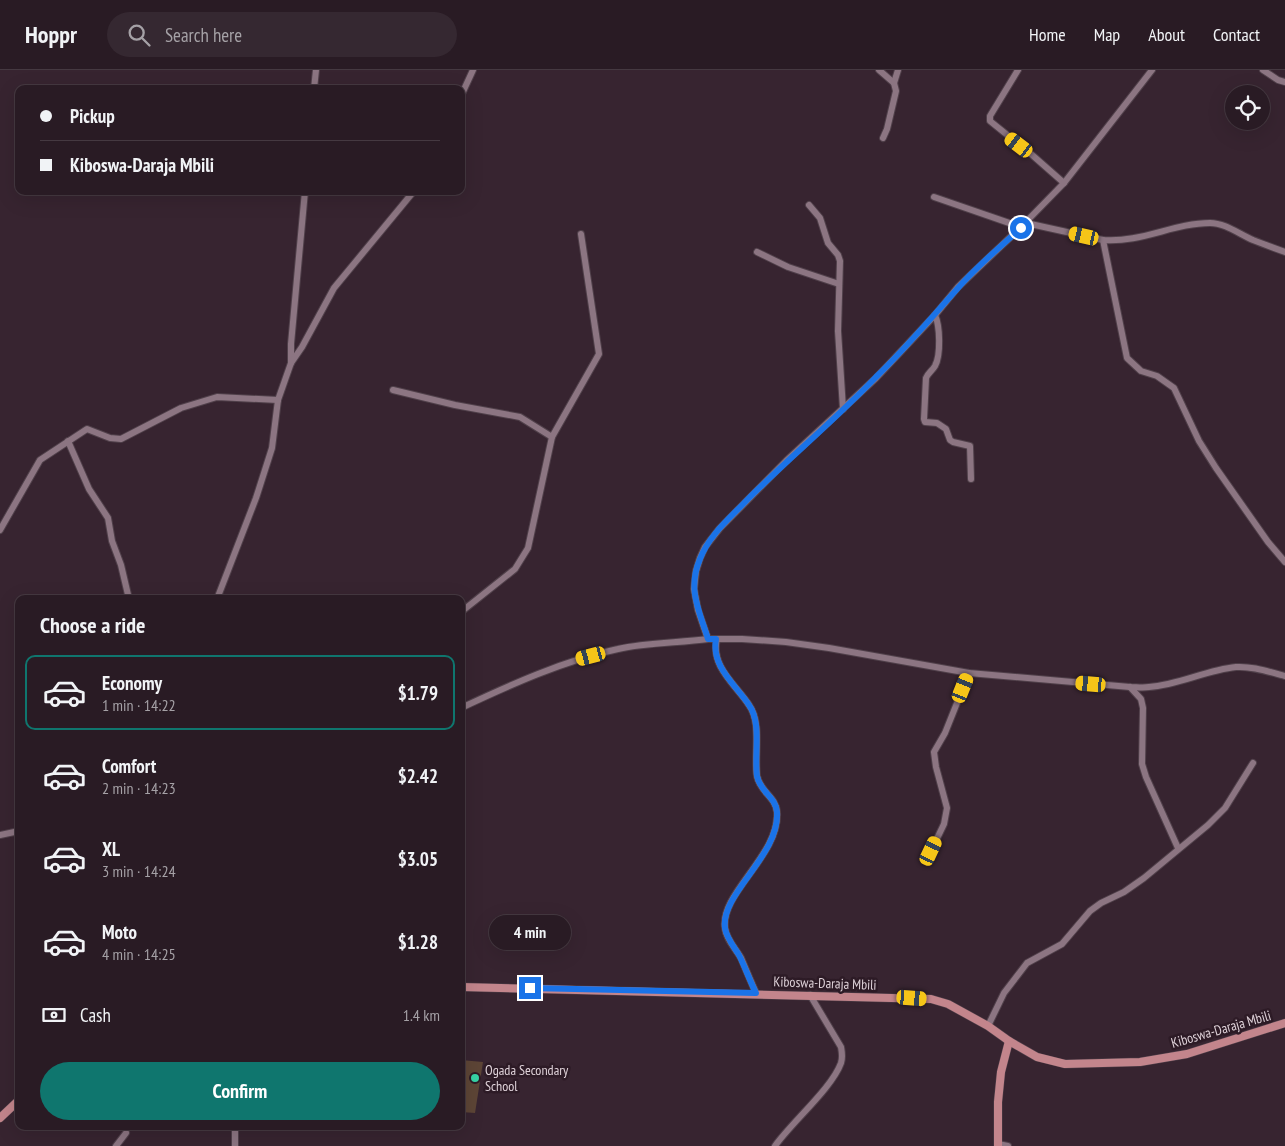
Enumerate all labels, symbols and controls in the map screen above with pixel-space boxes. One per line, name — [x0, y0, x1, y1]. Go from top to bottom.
search box — [107, 12, 457, 57]
text: Hoppr — [25, 19, 77, 50]
icon: search — [125, 21, 153, 49]
text: Search here — [165, 23, 242, 47]
text: Home — [1029, 23, 1066, 46]
text: Map — [1094, 23, 1120, 46]
text: About — [1148, 23, 1185, 46]
text: Contact — [1213, 23, 1260, 46]
map controls — [1225, 85, 1270, 130]
button: locate — [1225, 85, 1270, 130]
text: Pickup — [70, 104, 115, 128]
car — [1002, 130, 1035, 160]
text: Kiboswa-Daraja Mbili — [70, 153, 214, 177]
route start — [1010, 217, 1032, 239]
car — [1067, 225, 1100, 247]
text: Choose a ride — [40, 611, 145, 639]
car — [574, 645, 607, 667]
icon: car — [42, 670, 87, 715]
text: Economy — [102, 671, 162, 695]
car — [950, 671, 975, 705]
car — [1075, 675, 1106, 693]
text: $1.79 — [398, 681, 438, 705]
text: 1 min · 14:22 — [102, 695, 176, 715]
icon: car — [42, 753, 87, 798]
text: Comfort — [102, 754, 156, 778]
text: $2.42 — [398, 764, 438, 788]
text: 2 min · 14:23 — [102, 778, 176, 798]
car — [917, 834, 944, 868]
icon: car — [42, 836, 87, 881]
text: XL — [102, 837, 120, 861]
text: $3.05 — [398, 847, 438, 871]
text: 3 min · 14:24 — [102, 861, 176, 881]
callout: 4 min — [489, 916, 571, 950]
icon: car — [42, 919, 87, 964]
text: Moto — [102, 920, 137, 944]
text: 4 min — [514, 922, 546, 942]
text: $1.28 — [398, 930, 438, 954]
text: 4 min · 14:25 — [102, 944, 176, 964]
street label: Kiboswa-Daraja Mbili — [773, 972, 877, 994]
route end — [519, 977, 541, 999]
car — [896, 989, 927, 1007]
icon: cash — [40, 1001, 68, 1029]
text: Cash — [80, 1003, 111, 1027]
text: 1.4 km — [403, 1005, 440, 1025]
street label: Kiboswa-Daraja Mbili — [1169, 1006, 1273, 1052]
place label: Ogada Secondary School — [485, 1061, 569, 1095]
button: Confirm — [40, 1062, 440, 1120]
marker: Ogada Secondary School — [469, 1072, 481, 1084]

